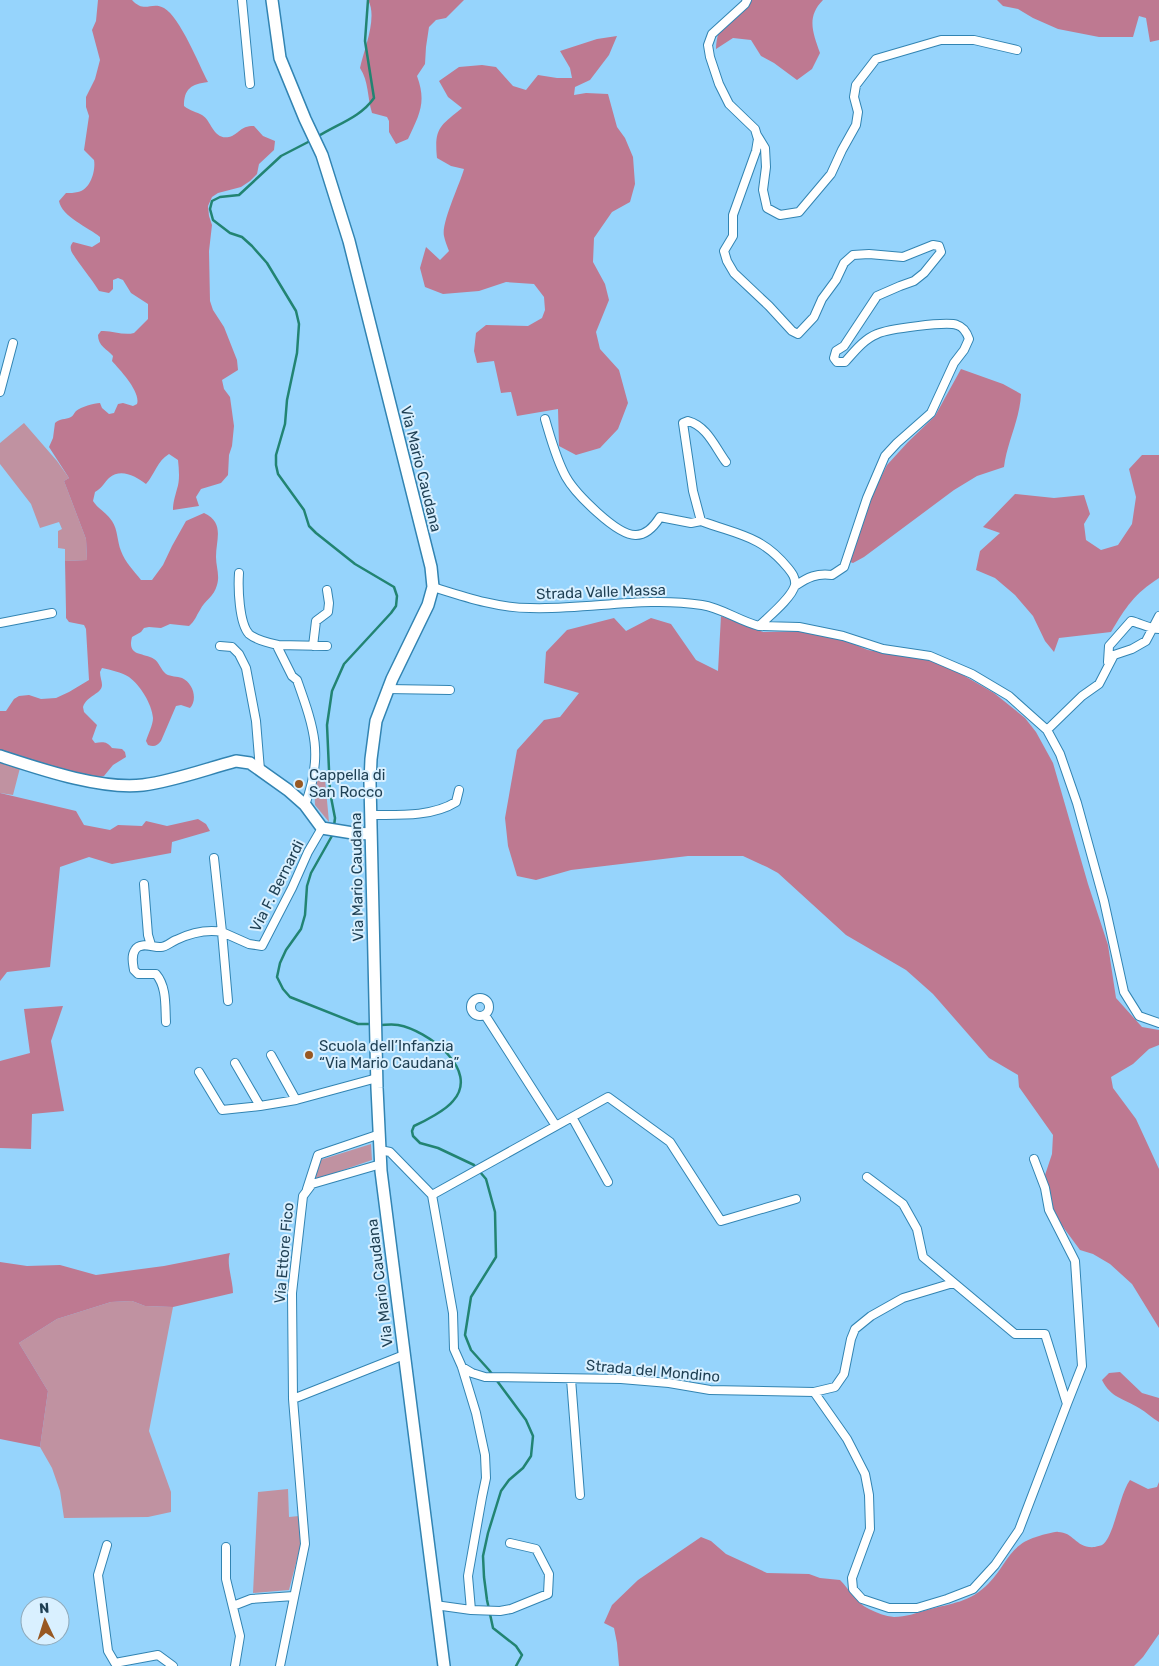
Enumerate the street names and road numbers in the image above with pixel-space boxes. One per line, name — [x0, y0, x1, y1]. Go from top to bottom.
street label: Via Mario Caudana — [397, 404, 445, 534]
street label: Strada Valle Massa — [536, 581, 666, 603]
street label: Via Mario Caudana — [347, 812, 367, 942]
street label: Via F. Bernardi — [246, 837, 308, 935]
street label: Via Ettore Fico — [271, 1202, 297, 1304]
street label: Via Mario Caudana — [363, 1218, 397, 1348]
street label: Strada del Mondino — [585, 1356, 721, 1386]

